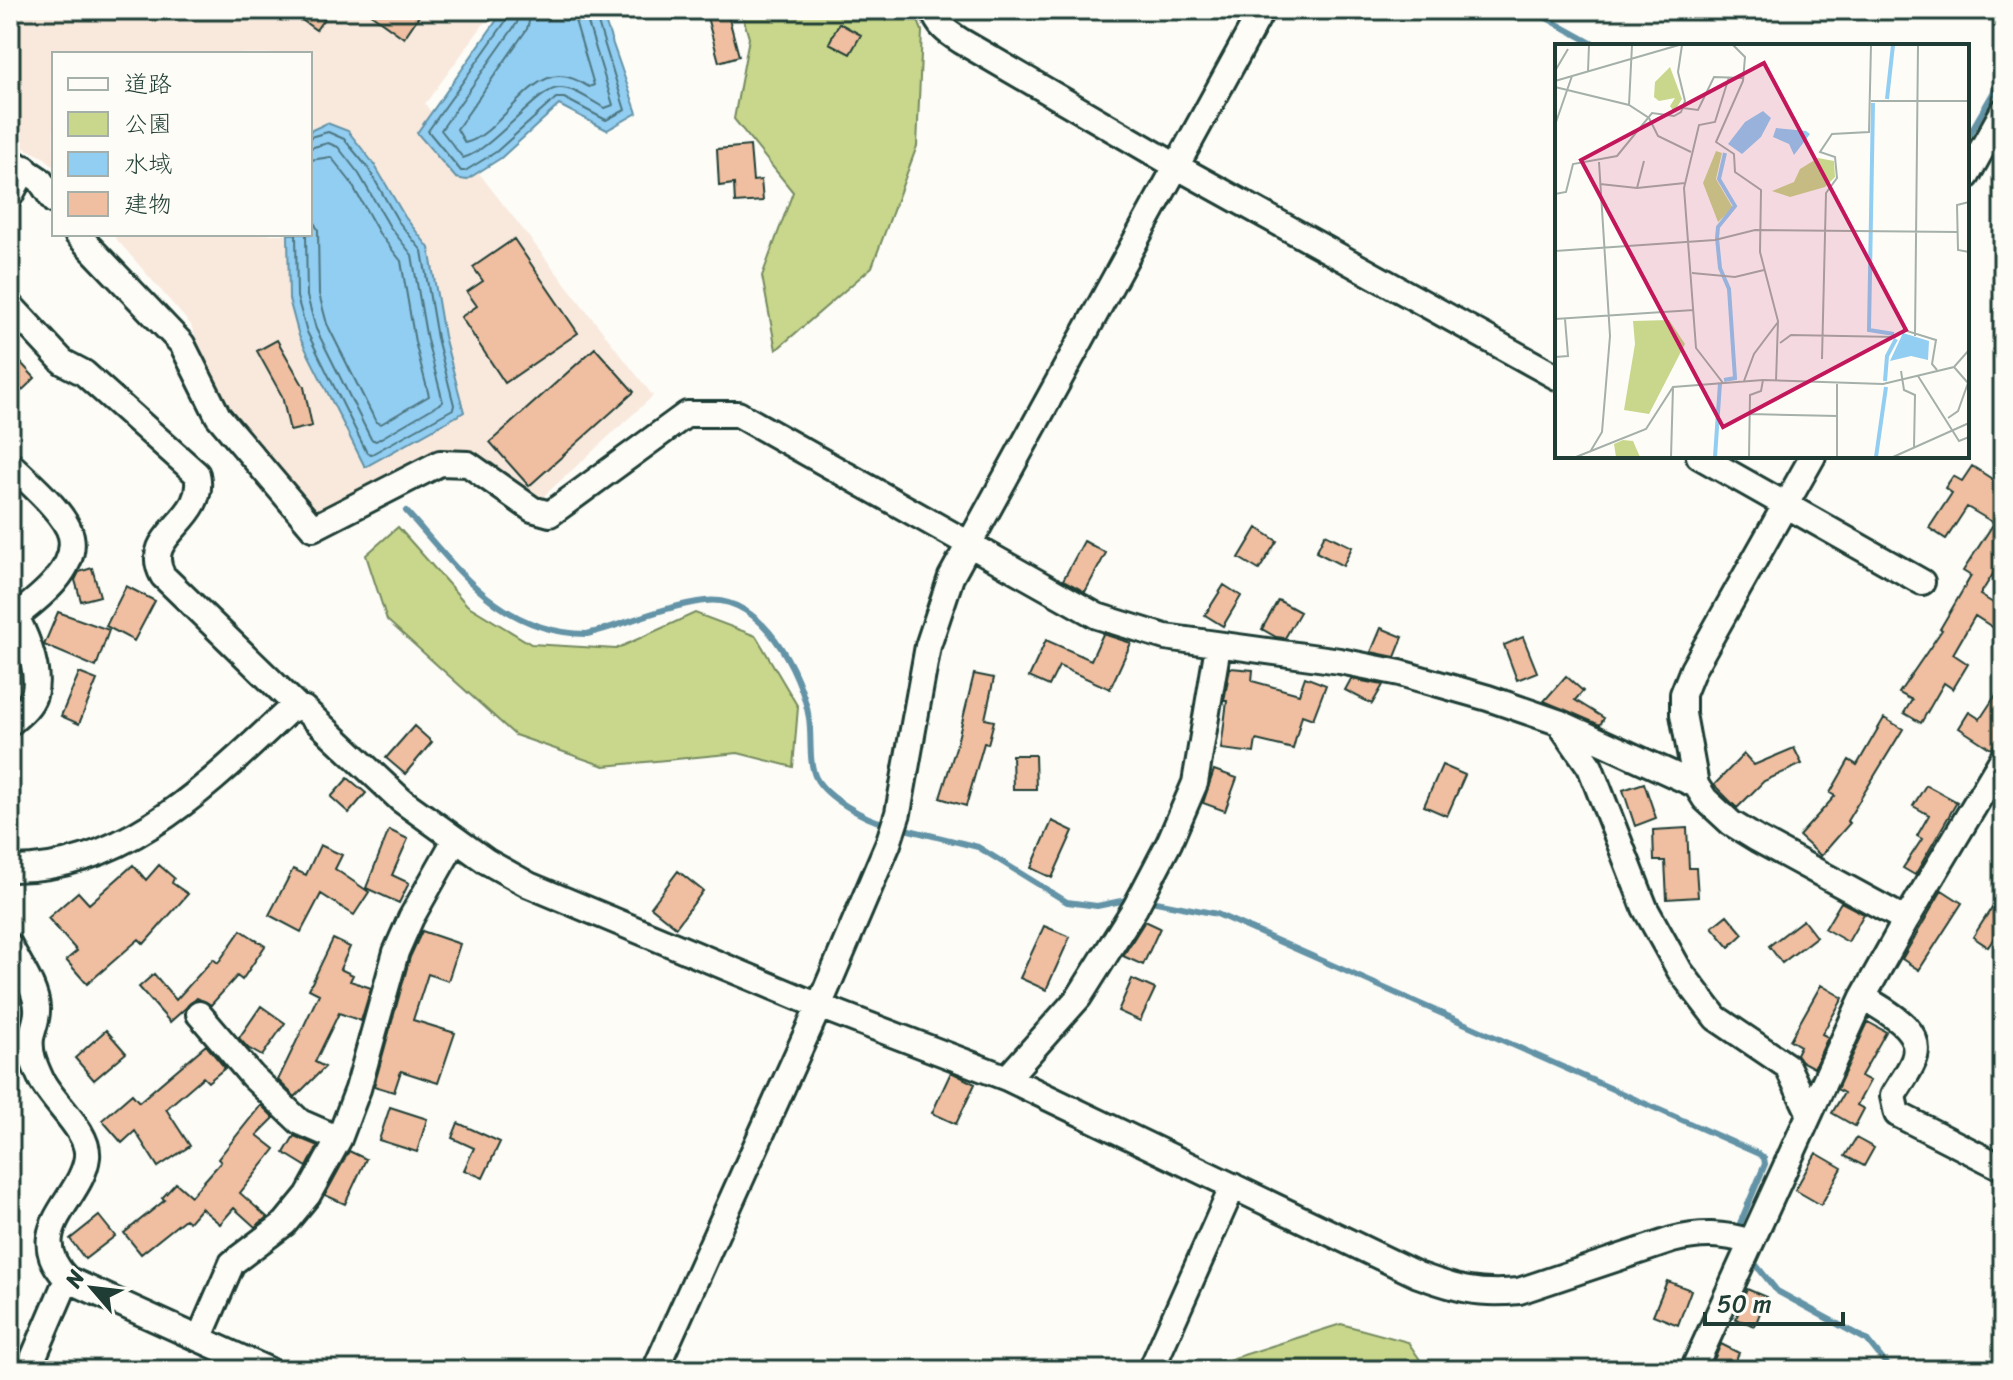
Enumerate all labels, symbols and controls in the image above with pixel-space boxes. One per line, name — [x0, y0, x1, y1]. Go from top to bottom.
inset map — [1555, 44, 1969, 458]
legend — [52, 52, 312, 236]
text: 道路 — [124, 63, 172, 105]
text: 公園 — [124, 103, 172, 145]
text: 水域 — [124, 143, 172, 185]
text: 建物 — [124, 183, 172, 225]
north arrow — [52, 1248, 132, 1328]
text: N — [54, 1262, 96, 1296]
scale bar — [1705, 1276, 1843, 1326]
text: 50 m — [1717, 1283, 1772, 1325]

